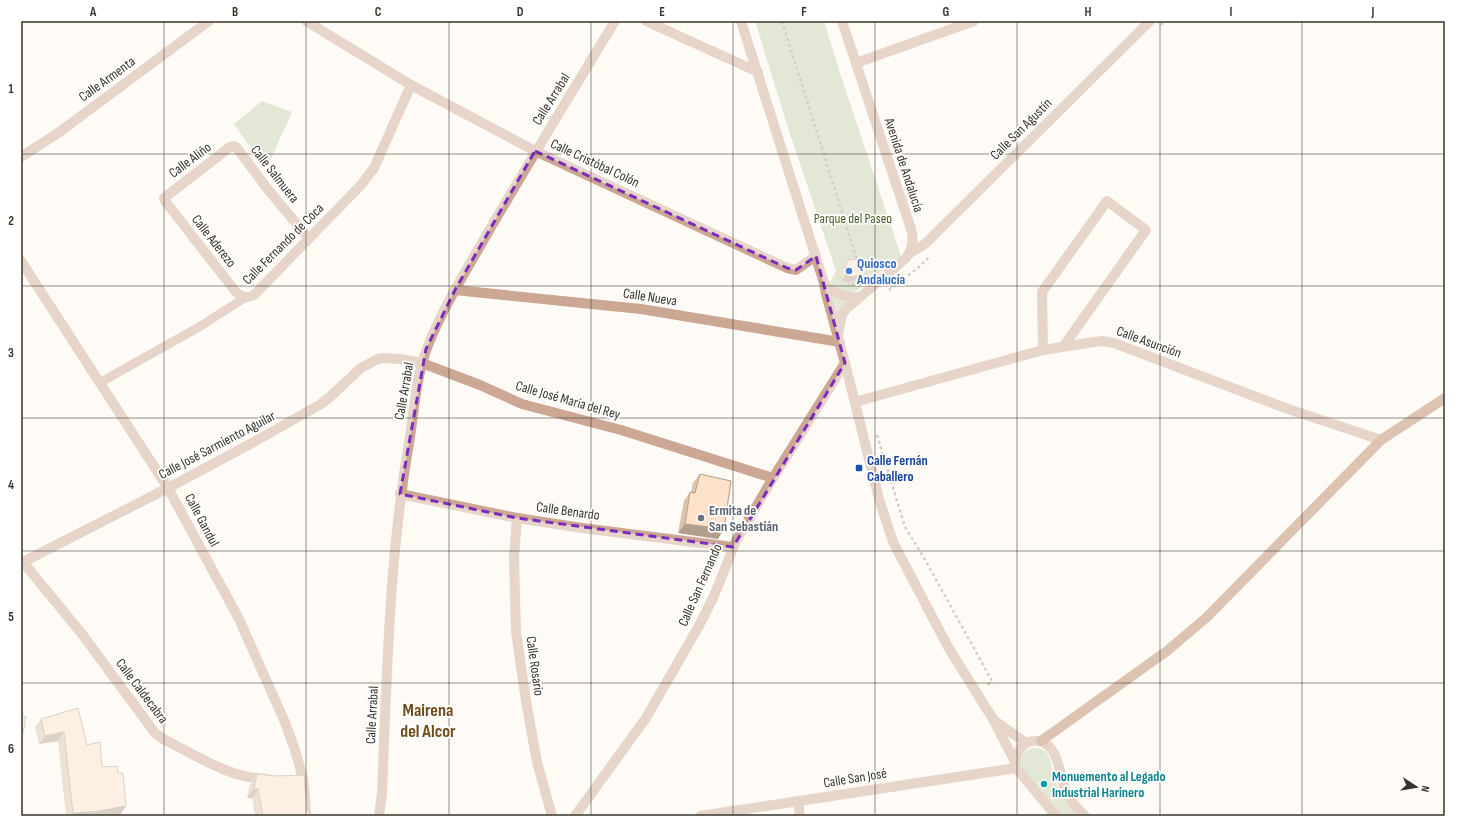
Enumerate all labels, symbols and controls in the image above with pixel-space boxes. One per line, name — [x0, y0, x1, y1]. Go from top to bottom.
text: A — [89, 4, 97, 20]
text: B — [232, 4, 238, 20]
text: C — [375, 4, 382, 20]
text: D — [517, 4, 524, 20]
text: E — [659, 4, 665, 20]
text: F — [801, 4, 807, 20]
text: G — [943, 4, 950, 20]
text: H — [1085, 4, 1092, 20]
text: I — [1230, 4, 1233, 20]
text: J — [1371, 4, 1375, 20]
street label: Calle Armenta — [75, 53, 139, 105]
street label: Calle Arrabal — [528, 70, 574, 128]
text: 1 — [8, 81, 14, 97]
street label: Calle San Agustín — [987, 95, 1055, 163]
street label: Avenida de Andalucía — [880, 115, 927, 214]
street label: Calle Cristóbal Colón — [548, 135, 642, 191]
street label: Calle Aliño — [166, 139, 215, 181]
street label: Calle Salmuera — [247, 142, 303, 206]
street label: Calle Fernando de Coca — [239, 200, 327, 288]
park label: Parque del Paseo — [814, 210, 892, 227]
street label: Calle Aderezo — [188, 211, 240, 271]
text: 2 — [8, 213, 14, 229]
place label: Quiosco Andalucía — [856, 255, 906, 288]
marker: Quiosco Andalucía — [844, 266, 854, 276]
street label: Calle Nueva — [622, 284, 678, 310]
street label: Calle Asunción — [1114, 322, 1184, 362]
text: 3 — [8, 345, 14, 361]
street label: Calle Arrabal — [391, 361, 417, 421]
street label: Calle José María del Rey — [514, 377, 623, 423]
street label: Calle José Sarmiento Aguilar — [156, 407, 278, 483]
place label: Calle Fernán Caballero — [867, 452, 928, 485]
marker: Calle Fernán Caballero — [854, 463, 864, 473]
text: 4 — [8, 477, 14, 493]
street label: Calle Gandul — [181, 491, 223, 549]
street label: Calle Benardo — [535, 498, 601, 524]
place label: Ermita de San Sebastián — [709, 502, 778, 535]
marker: Ermita de San Sebastián — [696, 513, 706, 523]
street label: Calle San Fernando — [674, 541, 726, 629]
text: 5 — [8, 609, 14, 625]
street label: Calle Rosario — [522, 635, 548, 697]
street label: Calle Caldecabra — [112, 655, 172, 727]
street label: Calle Arrabal — [362, 685, 382, 745]
district label: Mairena del Alcor — [400, 700, 456, 742]
text: 6 — [8, 741, 14, 757]
street label: Calle San José — [822, 765, 888, 791]
north arrow — [1396, 767, 1436, 807]
place label: Monuemento al Legado Industrial Harinero — [1052, 768, 1166, 801]
marker: Monuemento al Legado Industrial Harinero — [1039, 779, 1049, 789]
text: N — [1418, 785, 1432, 793]

